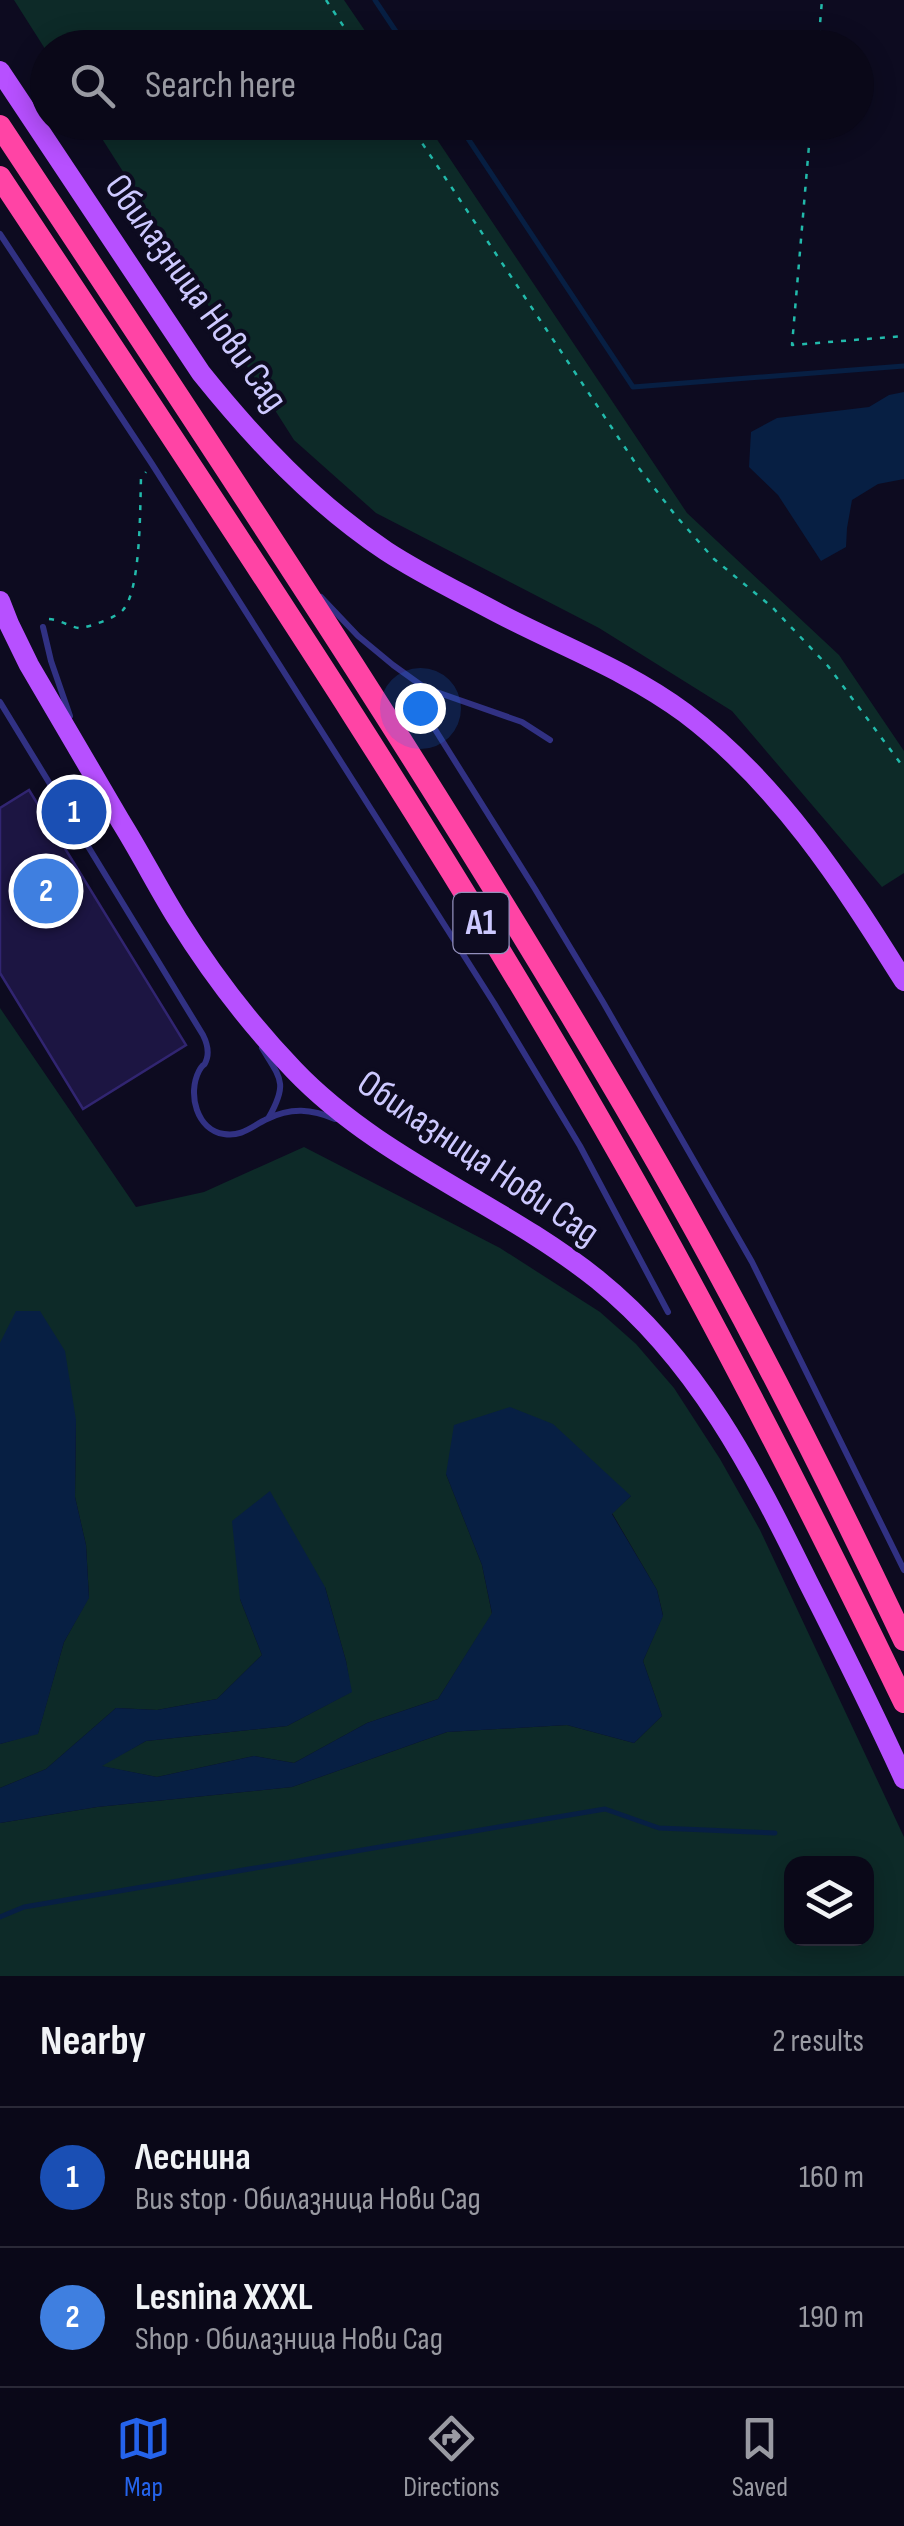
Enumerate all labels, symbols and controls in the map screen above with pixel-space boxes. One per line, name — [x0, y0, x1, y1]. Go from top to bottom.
search box — [30, 30, 874, 140]
icon: search — [65, 58, 120, 113]
text: Search here — [145, 63, 296, 108]
street label: Обилазница Нови Сад — [95, 166, 297, 420]
your location — [395, 683, 446, 734]
pin: 1 — [42, 774, 106, 850]
pin: 2 — [13, 854, 78, 928]
road number: A1 — [454, 893, 508, 953]
street label: Обилазница Нови Сад — [349, 1061, 607, 1255]
map controls — [784, 1856, 874, 1946]
button: layers — [784, 1856, 874, 1946]
text: Nearby — [40, 2016, 146, 2067]
text: 2 results — [772, 2022, 864, 2061]
text: Леснина — [135, 2135, 251, 2180]
text: 1 — [66, 2158, 79, 2197]
text: 160 m — [799, 2158, 864, 2197]
text: Bus stop · Обилазница Нови Сад — [135, 2180, 481, 2219]
text: Lesnina XXXL — [135, 2275, 313, 2320]
text: 2 — [65, 2298, 80, 2337]
text: 190 m — [799, 2298, 864, 2337]
text: Shop · Обилазница Нови Сад — [135, 2320, 443, 2359]
tab: Map — [116, 2411, 171, 2504]
tab: Directions — [403, 2411, 500, 2504]
tab: Saved — [732, 2411, 788, 2504]

